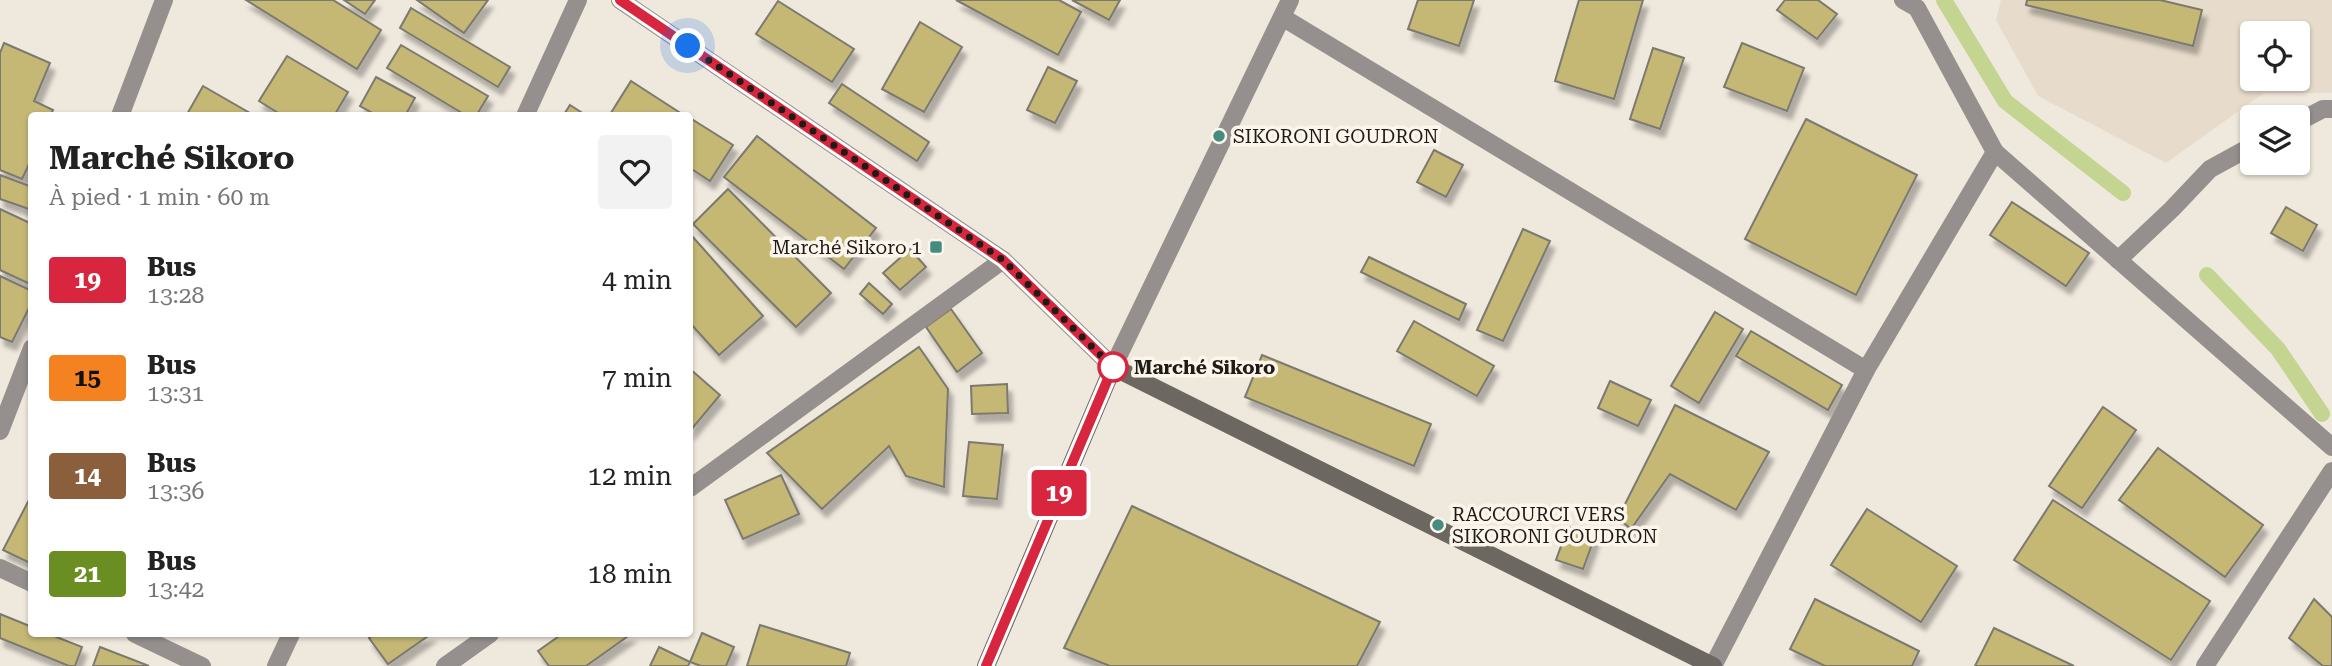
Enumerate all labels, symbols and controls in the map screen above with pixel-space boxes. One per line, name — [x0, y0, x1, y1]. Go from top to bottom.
map controls — [2240, 21, 2310, 175]
button: locate — [2240, 21, 2310, 91]
your location — [670, 28, 705, 63]
button: layers — [2240, 105, 2310, 175]
place label: SIKORONI GOUDRON — [1233, 125, 1439, 148]
marker: SIKORONI GOUDRON — [1211, 128, 1227, 144]
button: heart — [598, 135, 672, 209]
text: Marché Sikoro — [49, 138, 294, 177]
text: À pied · 1 min · 60 m — [49, 184, 270, 211]
place label: Marché Sikoro 1 — [772, 236, 922, 259]
marker: Marché Sikoro 1 — [928, 239, 944, 255]
text: Bus — [147, 252, 196, 282]
text: 4 min — [602, 265, 672, 295]
text: 19 — [74, 266, 101, 294]
text: 13:28 — [147, 282, 204, 309]
text: Bus — [147, 350, 196, 380]
marker: Marché Sikoro — [1098, 352, 1128, 382]
place label: Marché Sikoro — [1134, 356, 1275, 379]
text: 7 min — [602, 363, 672, 393]
text: 15 — [74, 364, 101, 392]
text: 13:31 — [147, 380, 204, 407]
text: Bus — [147, 448, 196, 478]
text: 12 min — [588, 461, 672, 491]
text: 14 — [74, 462, 101, 490]
line badge: 19 — [1028, 470, 1090, 516]
text: 13:36 — [147, 478, 204, 505]
text: 19 — [1046, 479, 1072, 507]
place label: RACCOURCI VERS SIKORONI GOUDRON — [1452, 503, 1658, 548]
marker: RACCOURCI VERS SIKORONI GOUDRON — [1430, 517, 1446, 533]
text: Bus — [147, 546, 196, 576]
text: 18 min — [588, 559, 672, 589]
text: 21 — [74, 560, 101, 588]
text: 13:42 — [147, 576, 204, 603]

